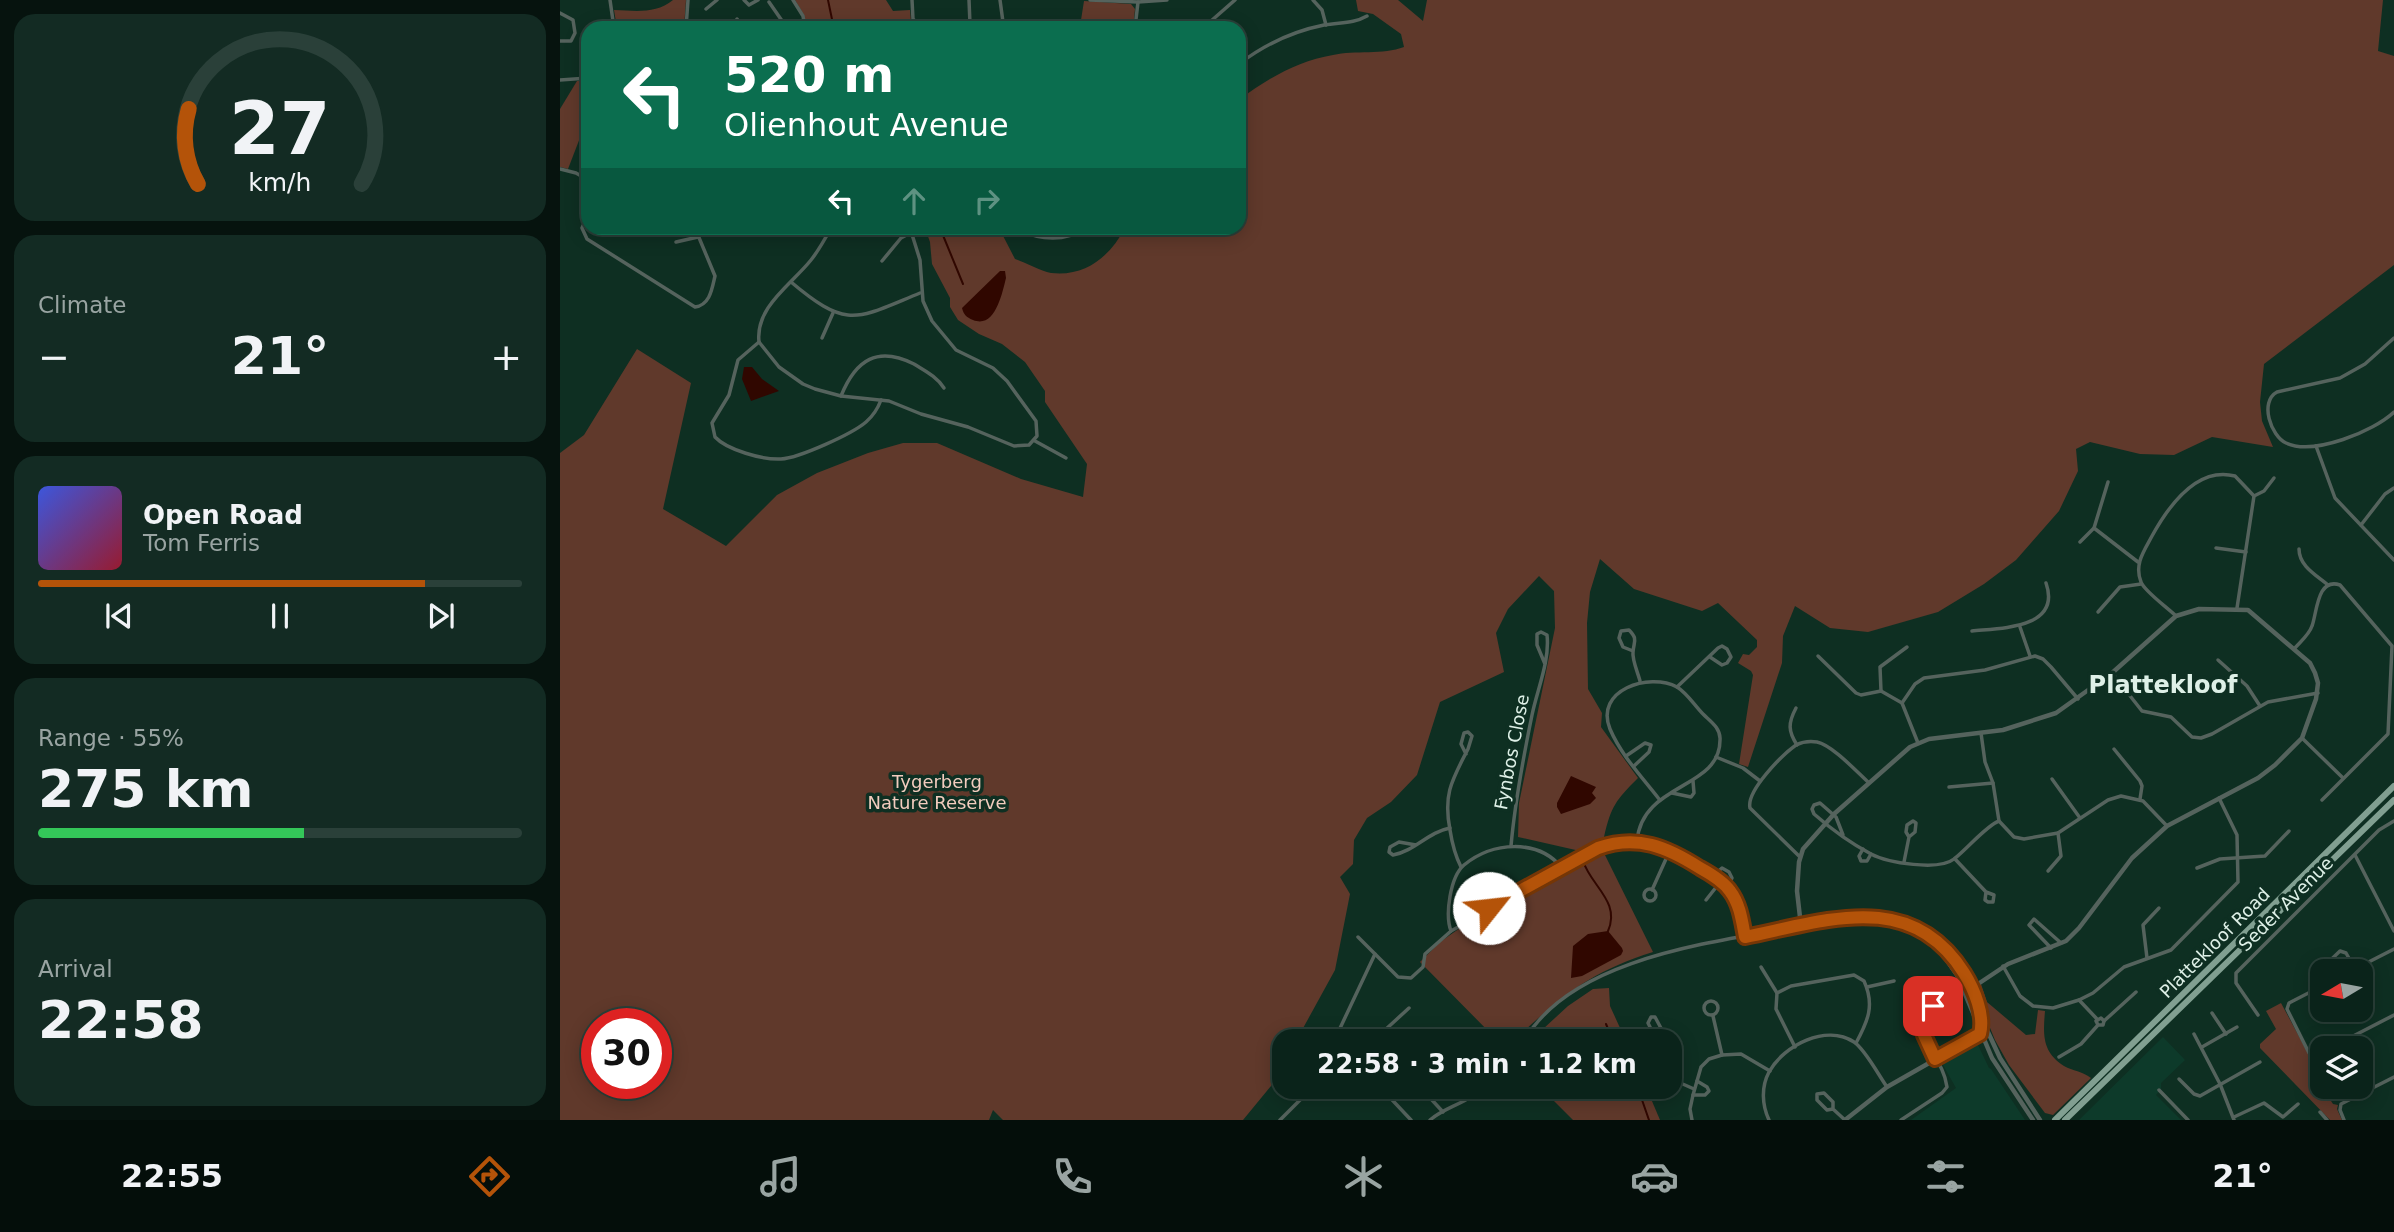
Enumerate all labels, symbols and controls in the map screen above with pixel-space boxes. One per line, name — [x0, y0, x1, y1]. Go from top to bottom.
text: 520 m — [724, 47, 894, 104]
icon: left — [609, 49, 700, 140]
text: 27 — [229, 86, 331, 171]
text: Olienhout Avenue — [724, 106, 1009, 144]
text: km/h — [248, 167, 312, 196]
icon: left — [822, 182, 860, 220]
icon: ahead — [895, 182, 933, 220]
icon: right — [968, 182, 1006, 220]
text: Climate — [38, 292, 127, 318]
text: 21° — [231, 326, 329, 386]
text: − — [38, 335, 70, 379]
text: + — [490, 335, 522, 379]
text: Open Road — [143, 500, 303, 530]
text: Tom Ferris — [143, 530, 260, 556]
icon: previous — [100, 597, 138, 635]
icon: pause — [261, 597, 299, 635]
icon: next — [422, 597, 460, 635]
district label: Plattekloof — [2089, 671, 2238, 699]
street label: Fynbos Close — [1490, 692, 1533, 812]
text: Range · 55% — [38, 725, 184, 751]
text: 275 km — [38, 759, 253, 819]
park label: Tygerberg Nature Reserve — [867, 771, 1007, 813]
street label: Seder Avenue — [2234, 852, 2337, 955]
position arrow — [1452, 871, 1526, 945]
street label: Plattekloof Road — [2155, 883, 2274, 1002]
text: Arrival — [38, 956, 113, 982]
north arrow — [2310, 959, 2373, 1022]
map controls — [2310, 959, 2373, 1099]
pin — [1903, 976, 1963, 1036]
icon: arrive — [1914, 987, 1952, 1025]
text: 22:58 — [38, 990, 204, 1050]
speed limit sign: 30 — [581, 1008, 672, 1099]
button: layers — [2310, 1036, 2373, 1099]
text: 22:58 · 3 min · 1.2 km — [1317, 1049, 1637, 1079]
icon: directions — [465, 1152, 514, 1201]
icon: music — [756, 1152, 805, 1201]
icon: phone — [1048, 1152, 1097, 1201]
icon: climate — [1339, 1152, 1388, 1201]
icon: car — [1630, 1152, 1679, 1201]
icon: filters — [1921, 1152, 1970, 1201]
text: 22:55 — [121, 1157, 223, 1195]
text: 21° — [2212, 1157, 2273, 1195]

